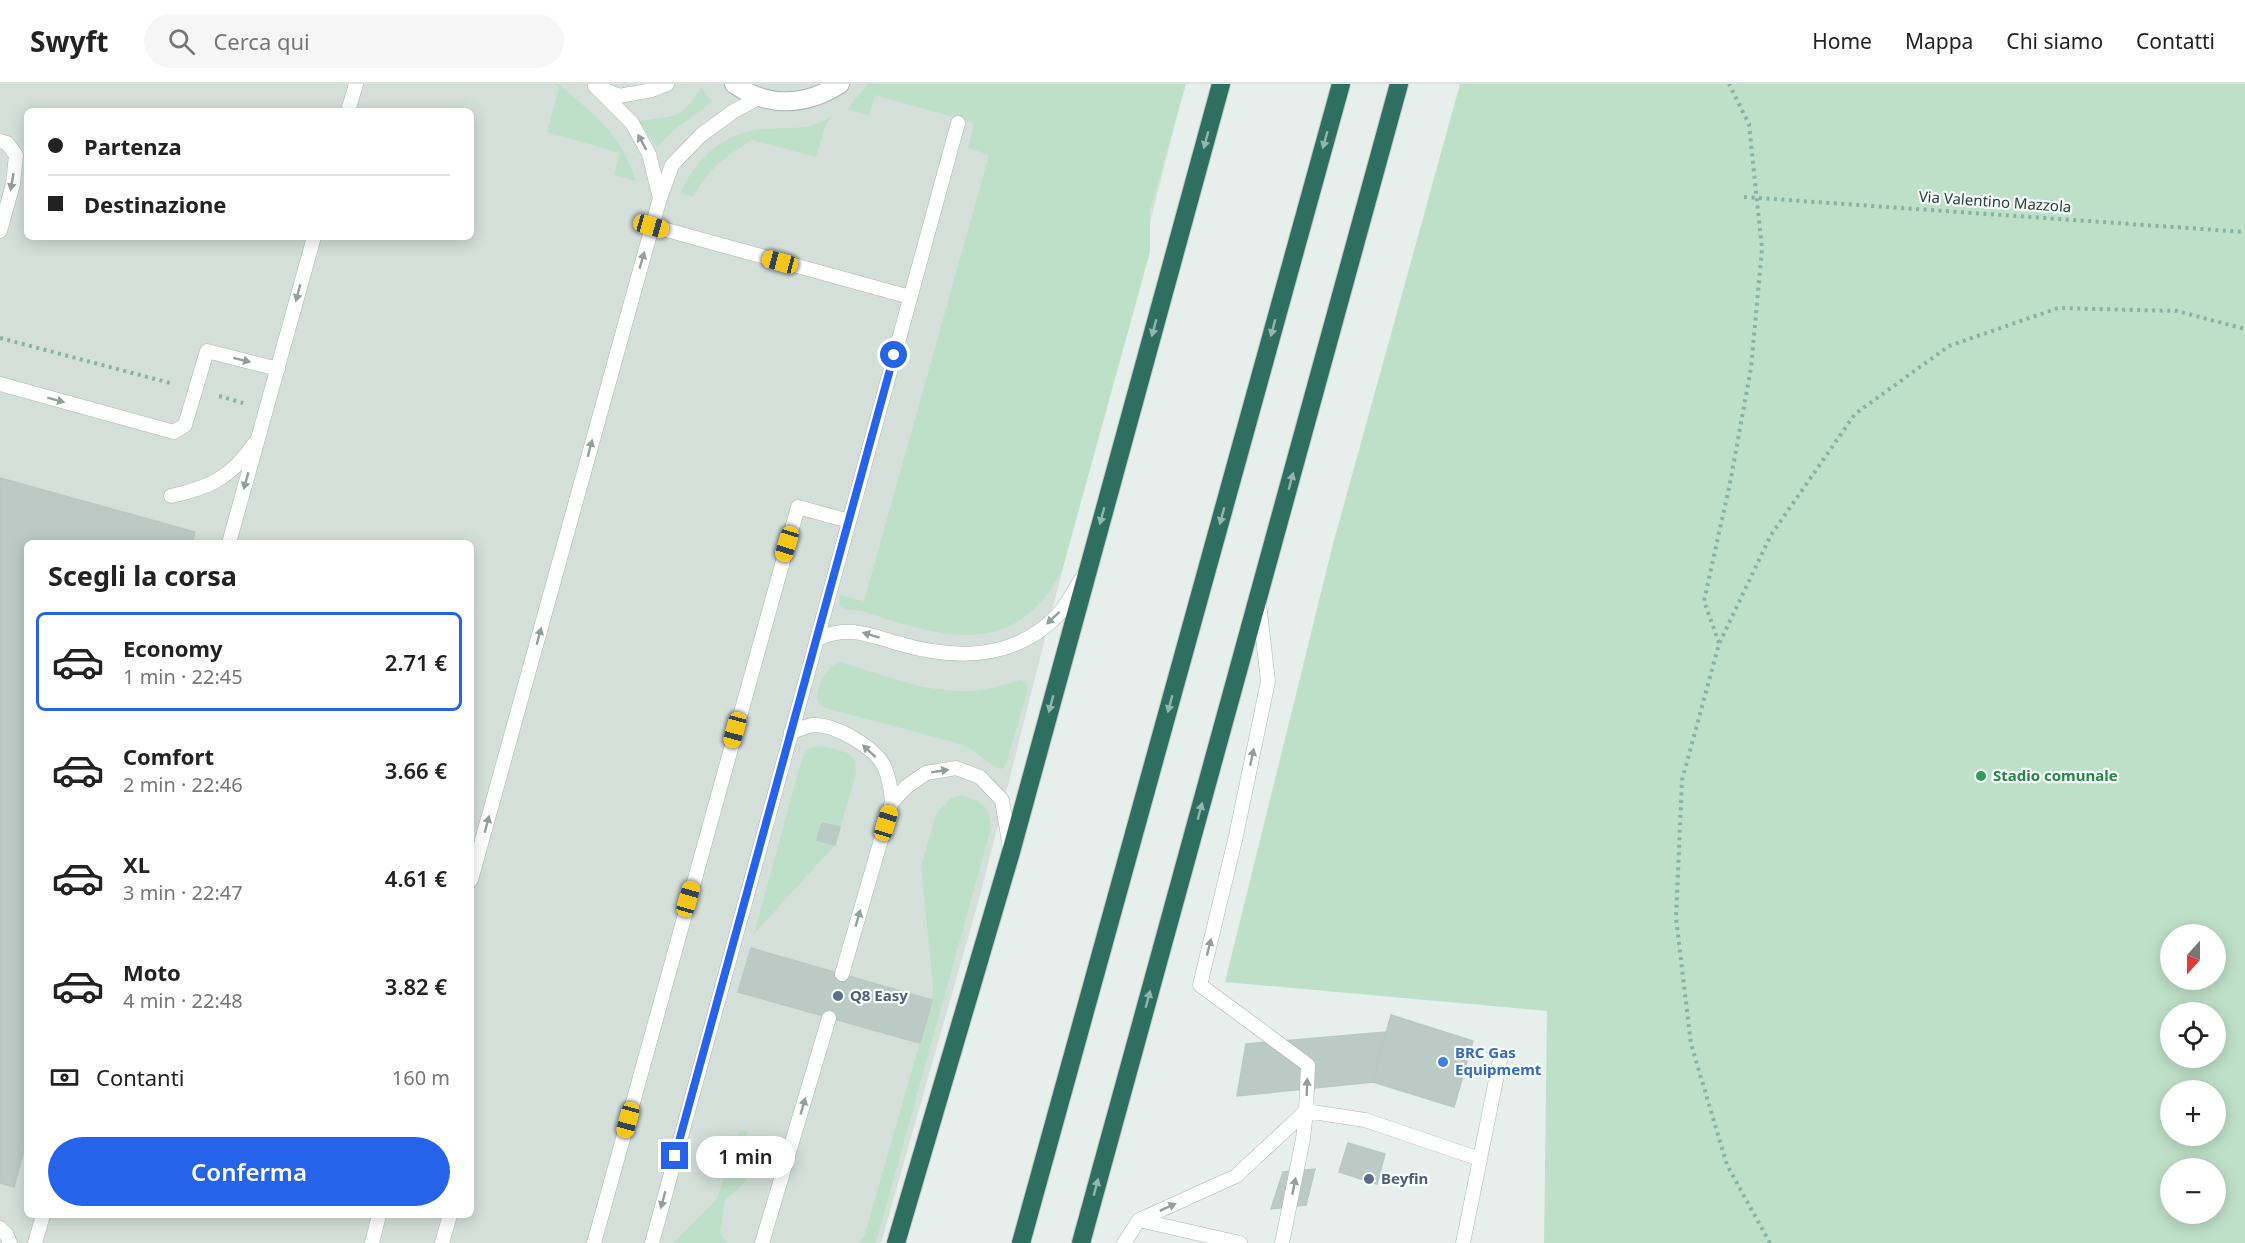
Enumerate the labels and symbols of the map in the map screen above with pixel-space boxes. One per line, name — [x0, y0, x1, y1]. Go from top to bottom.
one-way arrow — [1201, 132, 1210, 150]
one-way arrow — [1320, 132, 1329, 150]
one-way arrow — [637, 133, 647, 150]
one-way arrow — [7, 173, 16, 192]
street label: Via Valentino Mazzola — [1918, 186, 2072, 216]
car — [631, 212, 671, 240]
car — [760, 249, 800, 275]
one-way arrow — [638, 251, 647, 269]
one-way arrow — [293, 284, 303, 303]
one-way arrow — [1149, 319, 1158, 337]
one-way arrow — [1268, 319, 1278, 338]
route start — [880, 341, 907, 368]
one-way arrow — [233, 355, 251, 365]
one-way arrow — [47, 395, 66, 405]
one-way arrow — [586, 438, 595, 456]
one-way arrow — [241, 472, 251, 490]
one-way arrow — [1287, 472, 1296, 490]
one-way arrow — [1097, 507, 1106, 525]
one-way arrow — [1216, 507, 1226, 526]
car — [773, 524, 801, 564]
one-way arrow — [1045, 611, 1060, 625]
one-way arrow — [534, 626, 544, 645]
one-way arrow — [862, 630, 880, 639]
one-way arrow — [1046, 696, 1055, 714]
one-way arrow — [1165, 696, 1174, 714]
car — [722, 710, 748, 750]
one-way arrow — [863, 744, 877, 758]
one-way arrow — [1248, 747, 1258, 766]
place label: Stadio comunale — [1993, 765, 2118, 785]
one-way arrow — [930, 766, 949, 775]
marker: Stadio comunale — [1974, 769, 1988, 783]
one-way arrow — [1196, 802, 1205, 820]
car — [872, 803, 900, 843]
one-way arrow — [483, 814, 492, 832]
car — [674, 879, 702, 919]
one-way arrow — [854, 909, 863, 927]
north arrow — [2160, 924, 2226, 990]
one-way arrow — [1205, 937, 1215, 956]
place label: Q8 Easy — [850, 985, 908, 1005]
marker: Q8 Easy — [831, 989, 845, 1003]
one-way arrow — [1144, 990, 1154, 1008]
place label: BRC Gas Equipmemt — [1455, 1042, 1542, 1079]
marker: BRC Gas Equipmemt — [1436, 1055, 1450, 1069]
one-way arrow — [1302, 1077, 1312, 1096]
one-way arrow — [799, 1097, 808, 1115]
car — [615, 1100, 641, 1140]
callout: 1 min — [696, 1135, 795, 1177]
route end — [661, 1142, 688, 1169]
place label: Beyfin — [1381, 1168, 1428, 1188]
marker: Beyfin — [1362, 1172, 1376, 1186]
one-way arrow — [1290, 1176, 1299, 1195]
one-way arrow — [1092, 1177, 1102, 1196]
one-way arrow — [658, 1191, 667, 1209]
one-way arrow — [1159, 1203, 1176, 1212]

